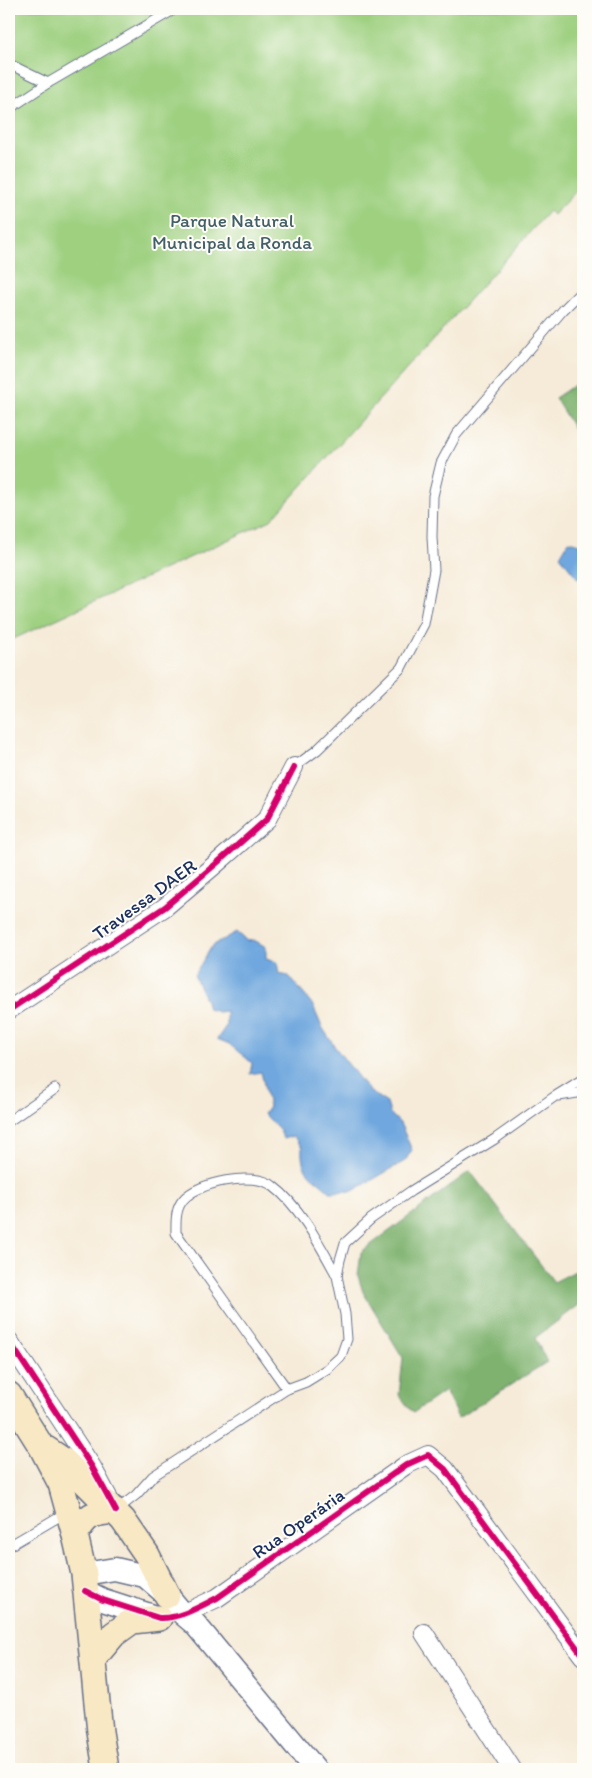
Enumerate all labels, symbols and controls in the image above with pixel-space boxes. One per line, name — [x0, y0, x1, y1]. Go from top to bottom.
park label: Parque Natural Municipal da Ronda — [152, 209, 312, 254]
street label: Travessa DAER — [88, 854, 201, 945]
street label: Rua Operária — [248, 1483, 349, 1564]

